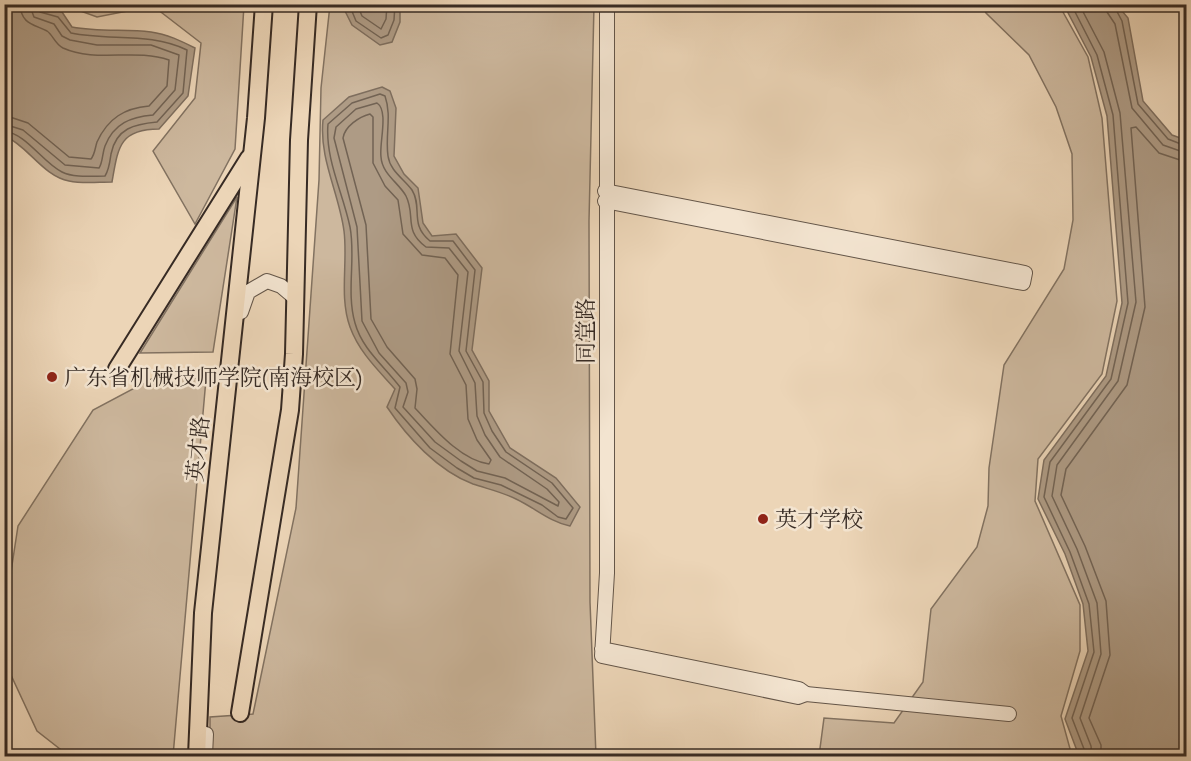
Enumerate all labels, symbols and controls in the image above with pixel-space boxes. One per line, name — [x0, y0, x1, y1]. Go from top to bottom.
street label: 同堂路 — [572, 298, 599, 364]
place label: 广东省机械技师学院(南海校区) — [64, 364, 362, 391]
marker: 广东省机械技师学院(南海校区) — [45, 370, 59, 384]
street label: 英才路 — [181, 415, 215, 483]
place label: 英才学校 — [775, 506, 863, 533]
marker: 英才学校 — [756, 512, 770, 526]

